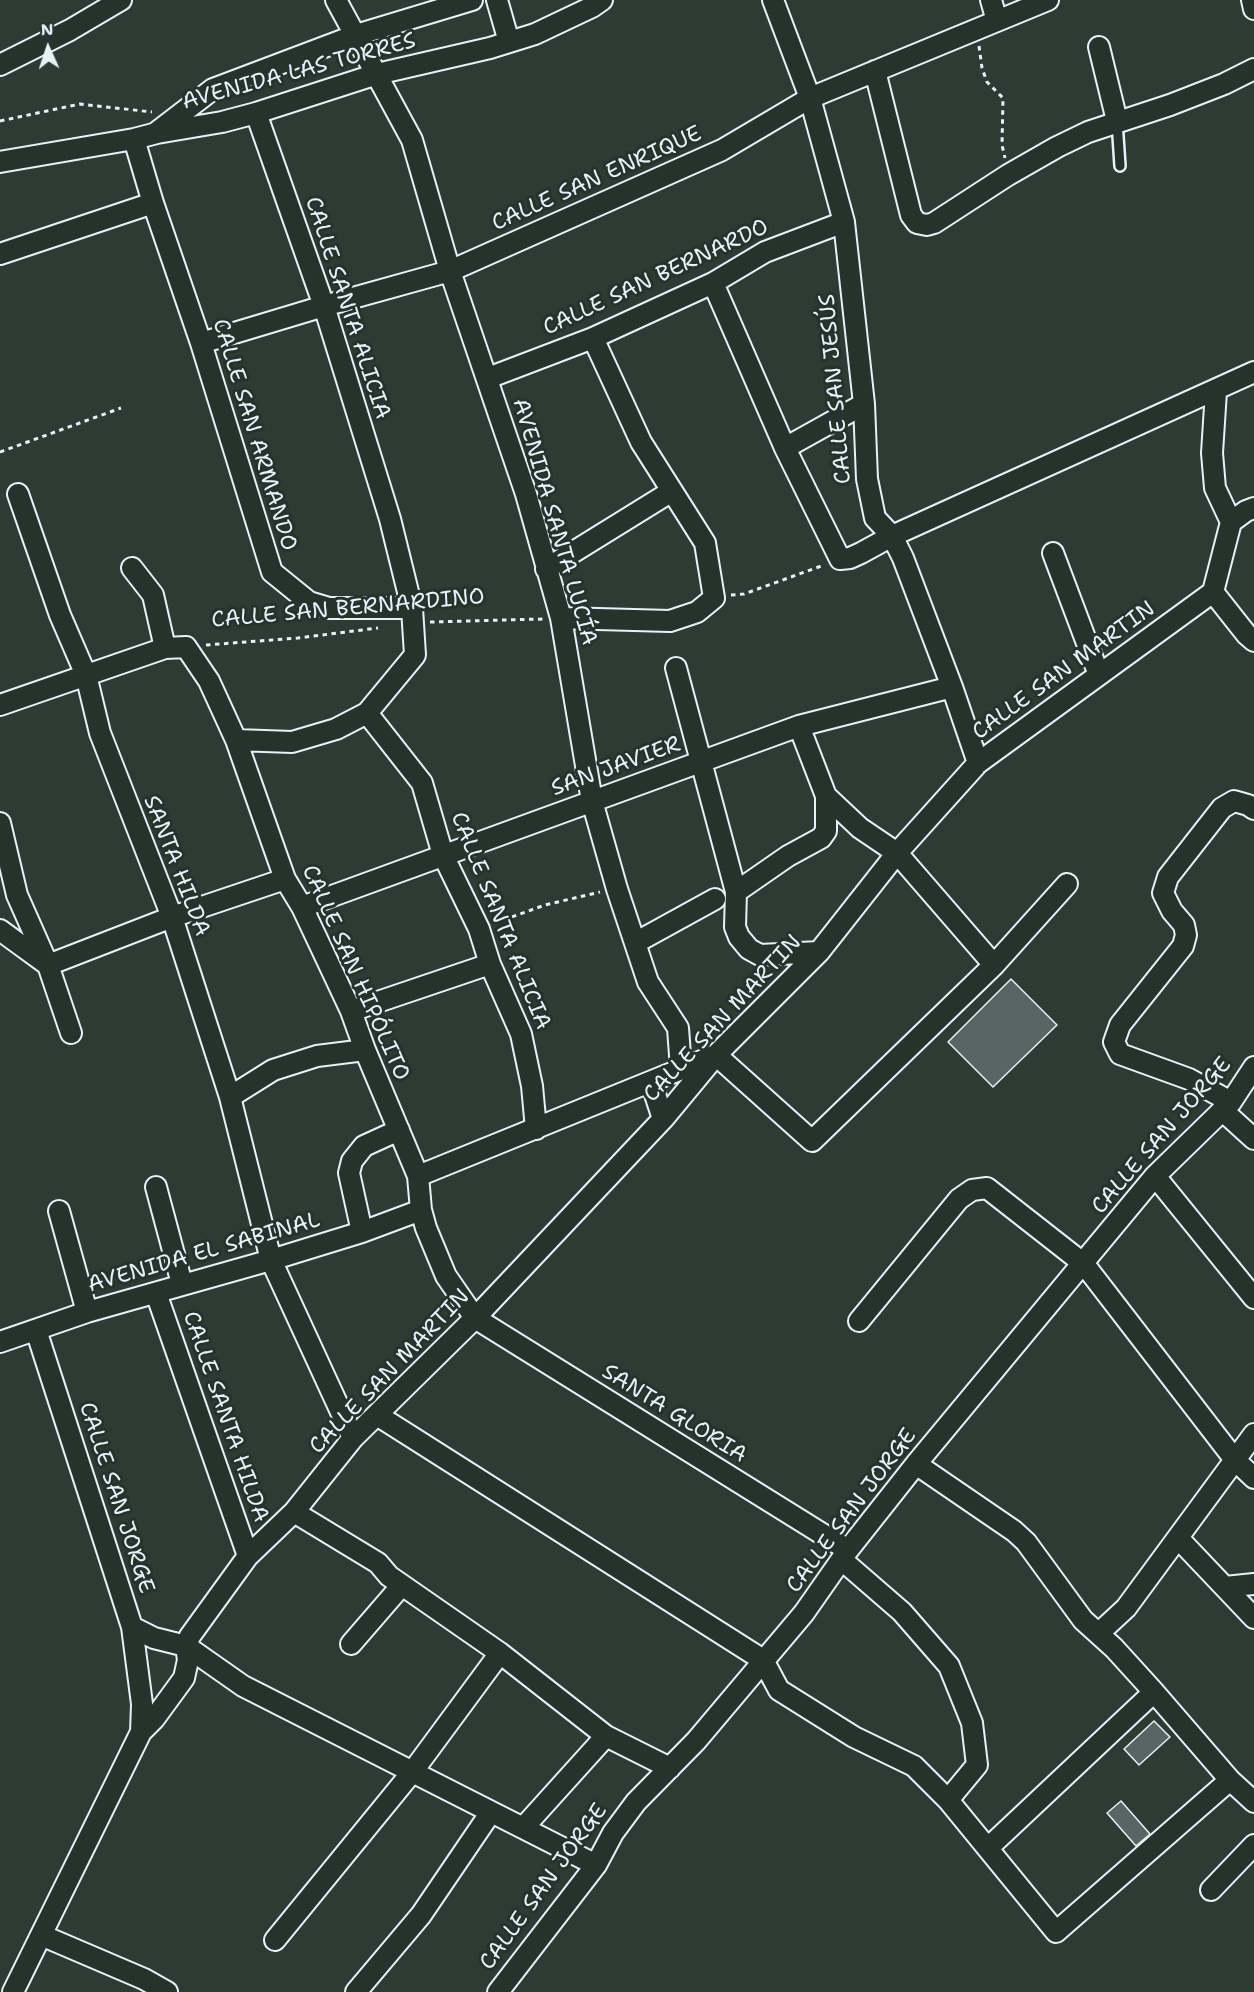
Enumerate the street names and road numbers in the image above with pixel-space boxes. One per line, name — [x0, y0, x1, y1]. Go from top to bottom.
street label: AVENIDA LAS TORRES — [179, 28, 419, 116]
street label: CALLE SAN ENRIQUE — [488, 121, 706, 237]
street label: CALLE SANTA ALICIA — [299, 194, 395, 422]
street label: CALLE SAN BERNARDO — [539, 214, 773, 342]
street label: CALLE SAN JESÚS — [815, 293, 857, 485]
street label: CALLE SAN ARMANDO — [206, 316, 302, 554]
street label: AVENIDA SANTA LUCÍA — [506, 396, 602, 648]
street label: CALLE SAN BERNARDINO — [210, 584, 486, 634]
street label: CALLE SAN MARTIN — [968, 596, 1160, 746]
street label: SAN JAVIER — [548, 731, 684, 803]
street label: SANTA HILDA — [137, 792, 215, 940]
street label: CALLE SANTA ALICIA — [444, 808, 556, 1034]
street label: CALLE SAN HIPÓLITO — [296, 861, 414, 1085]
street label: CALLE SAN MARTIN — [639, 930, 807, 1108]
street label: CALLE SAN JORGE — [1087, 1052, 1237, 1220]
street label: AVENIDA EL SABINAL — [85, 1207, 323, 1299]
street label: CALLE SAN MARTIN — [304, 1284, 476, 1460]
street label: CALLE SANTA HILDA — [177, 1308, 273, 1526]
street label: SANTA GLORIA — [597, 1359, 751, 1469]
street label: CALLE SAN JORGE — [73, 1399, 159, 1597]
street label: CALLE SAN JORGE — [781, 1423, 923, 1599]
street label: CALLE SAN JORGE — [475, 1799, 613, 1975]

